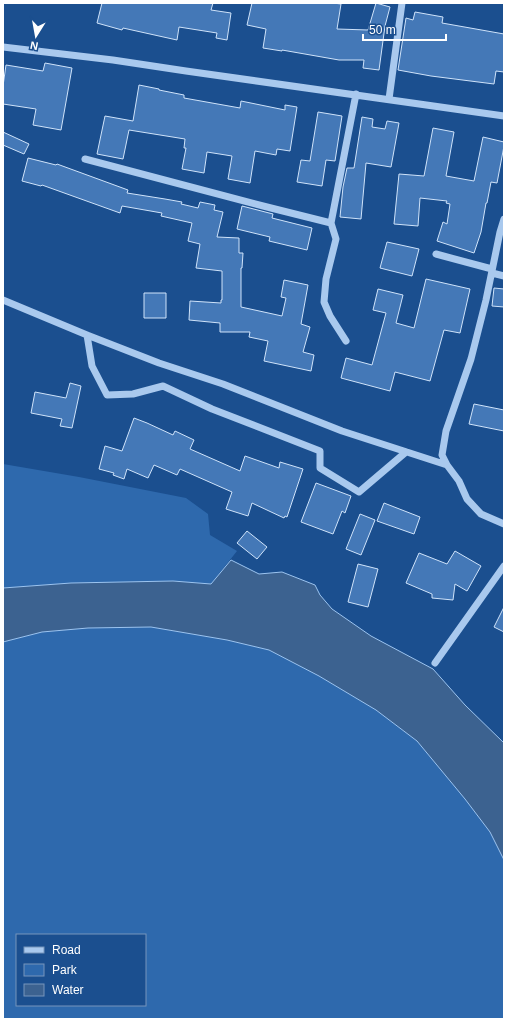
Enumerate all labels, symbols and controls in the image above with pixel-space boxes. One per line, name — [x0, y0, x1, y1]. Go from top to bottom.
north arrow — [16, 16, 56, 56]
scale bar — [363, 16, 446, 42]
text: 50 m — [369, 23, 396, 37]
text: N — [29, 39, 39, 52]
legend — [16, 934, 146, 1006]
text: Road — [52, 943, 81, 957]
text: Park — [52, 963, 78, 977]
text: Water — [52, 983, 84, 997]

